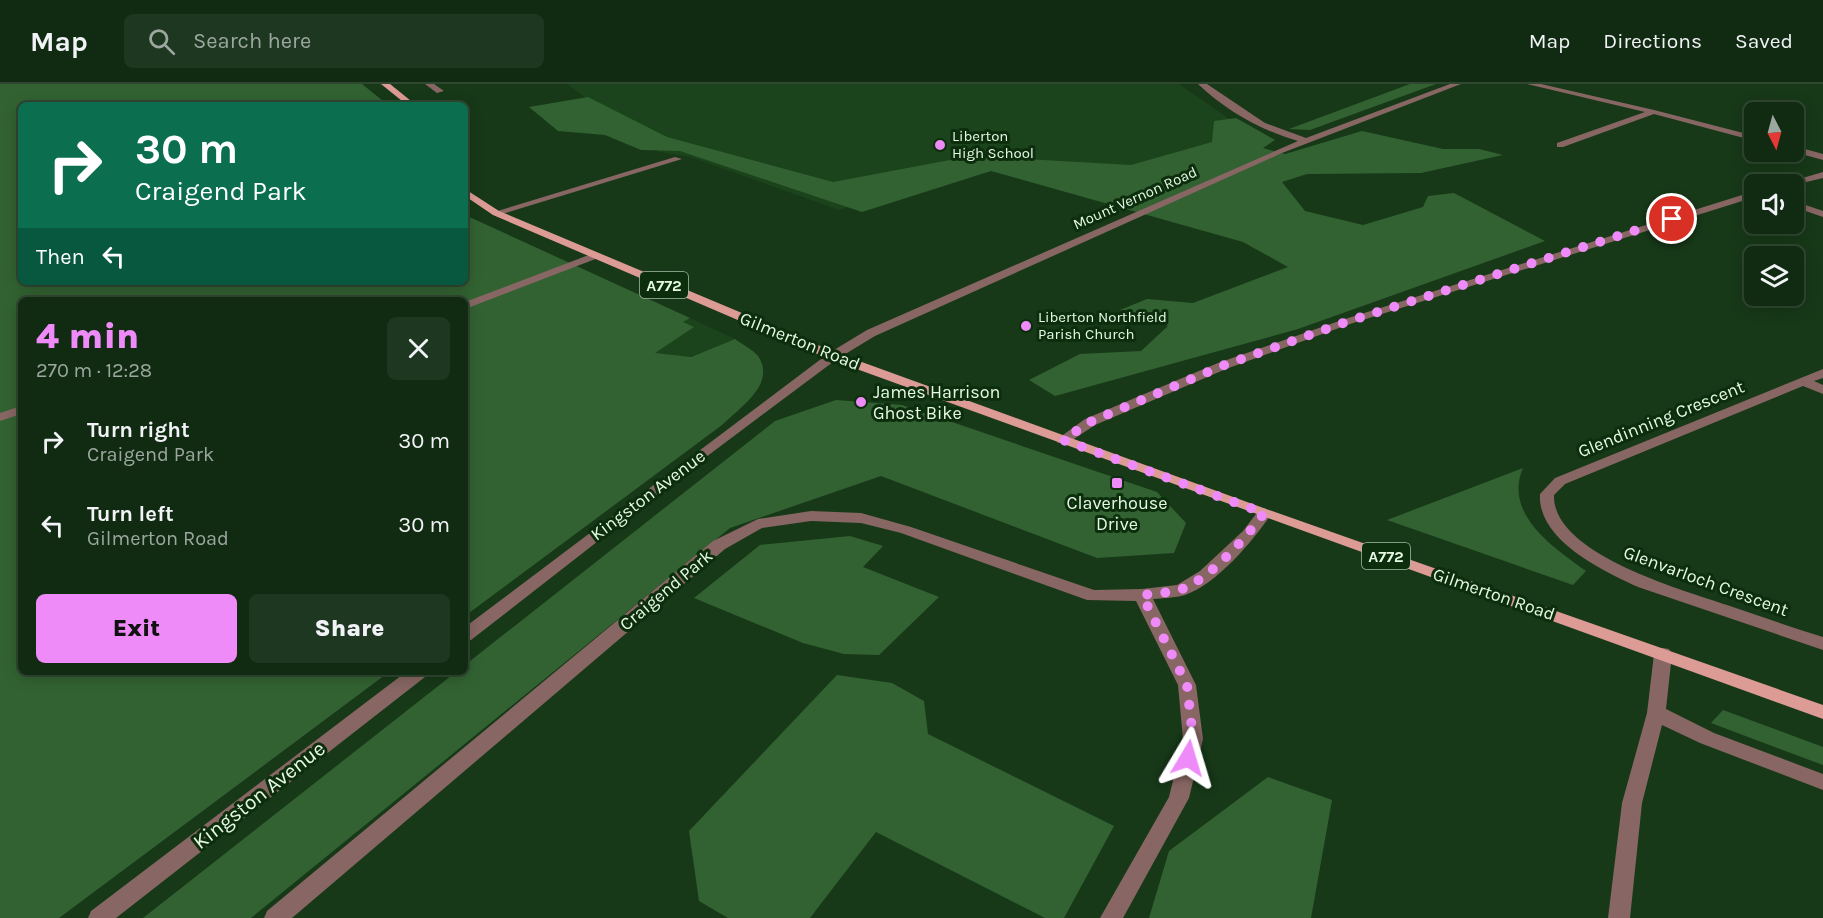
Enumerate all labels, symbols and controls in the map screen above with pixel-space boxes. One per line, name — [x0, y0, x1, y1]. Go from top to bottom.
search box — [124, 14, 544, 68]
text: Map — [30, 25, 88, 58]
icon: search — [145, 25, 178, 58]
text: Search here — [193, 28, 311, 54]
text: Map — [1529, 29, 1570, 53]
text: Directions — [1603, 29, 1702, 53]
text: Saved — [1735, 29, 1793, 53]
north arrow — [1744, 102, 1804, 162]
map controls — [1744, 102, 1804, 306]
text: 30 m — [135, 124, 238, 174]
icon: right — [36, 126, 114, 204]
place label: Liberton High School — [952, 127, 1034, 162]
marker: Liberton High School — [933, 138, 947, 152]
street label: Mount Vernon Road — [1070, 163, 1200, 233]
button: sound — [1744, 174, 1804, 234]
text: Craigend Park — [135, 175, 307, 207]
pin — [1646, 193, 1697, 244]
icon: arrive — [1655, 202, 1688, 235]
icon: left — [97, 240, 130, 273]
text: Then — [36, 244, 85, 270]
button: layers — [1744, 246, 1804, 306]
road number: A772 — [640, 272, 688, 298]
street label: Gilmerton Road — [737, 307, 863, 375]
place label: Liberton Northfield Parish Church — [1038, 308, 1167, 343]
text: 4 min — [36, 315, 139, 357]
button: close — [387, 317, 450, 380]
marker: Liberton Northfield Parish Church — [1019, 319, 1033, 333]
text: 270 m · 12:28 — [36, 359, 152, 382]
street label: Glendinning Crescent — [1575, 375, 1748, 462]
place label: James Harrison Ghost Bike — [873, 381, 1000, 424]
marker: James Harrison Ghost Bike — [854, 395, 868, 409]
text: Turn right — [87, 417, 190, 443]
icon: right — [36, 425, 69, 458]
text: 30 m — [398, 428, 450, 454]
text: Craigend Park — [87, 443, 214, 466]
street label: Kingston Avenue — [586, 445, 710, 545]
marker: Claverhouse Drive — [1110, 476, 1124, 490]
place label: Claverhouse Drive — [1066, 492, 1168, 535]
text: Turn left — [87, 501, 174, 527]
icon: left — [36, 509, 69, 542]
text: 30 m — [398, 512, 450, 538]
text: Gilmerton Road — [87, 527, 229, 550]
street label: Glenvarloch Crescent — [1621, 541, 1792, 621]
road number: A772 — [1362, 543, 1410, 569]
street label: Craigend Park — [615, 545, 717, 635]
street label: Gilmerton Road — [1430, 563, 1558, 625]
button: Exit — [36, 594, 237, 663]
button: Share — [249, 594, 450, 663]
position arrow — [1156, 726, 1220, 790]
street label: Kingston Avenue — [188, 736, 330, 854]

